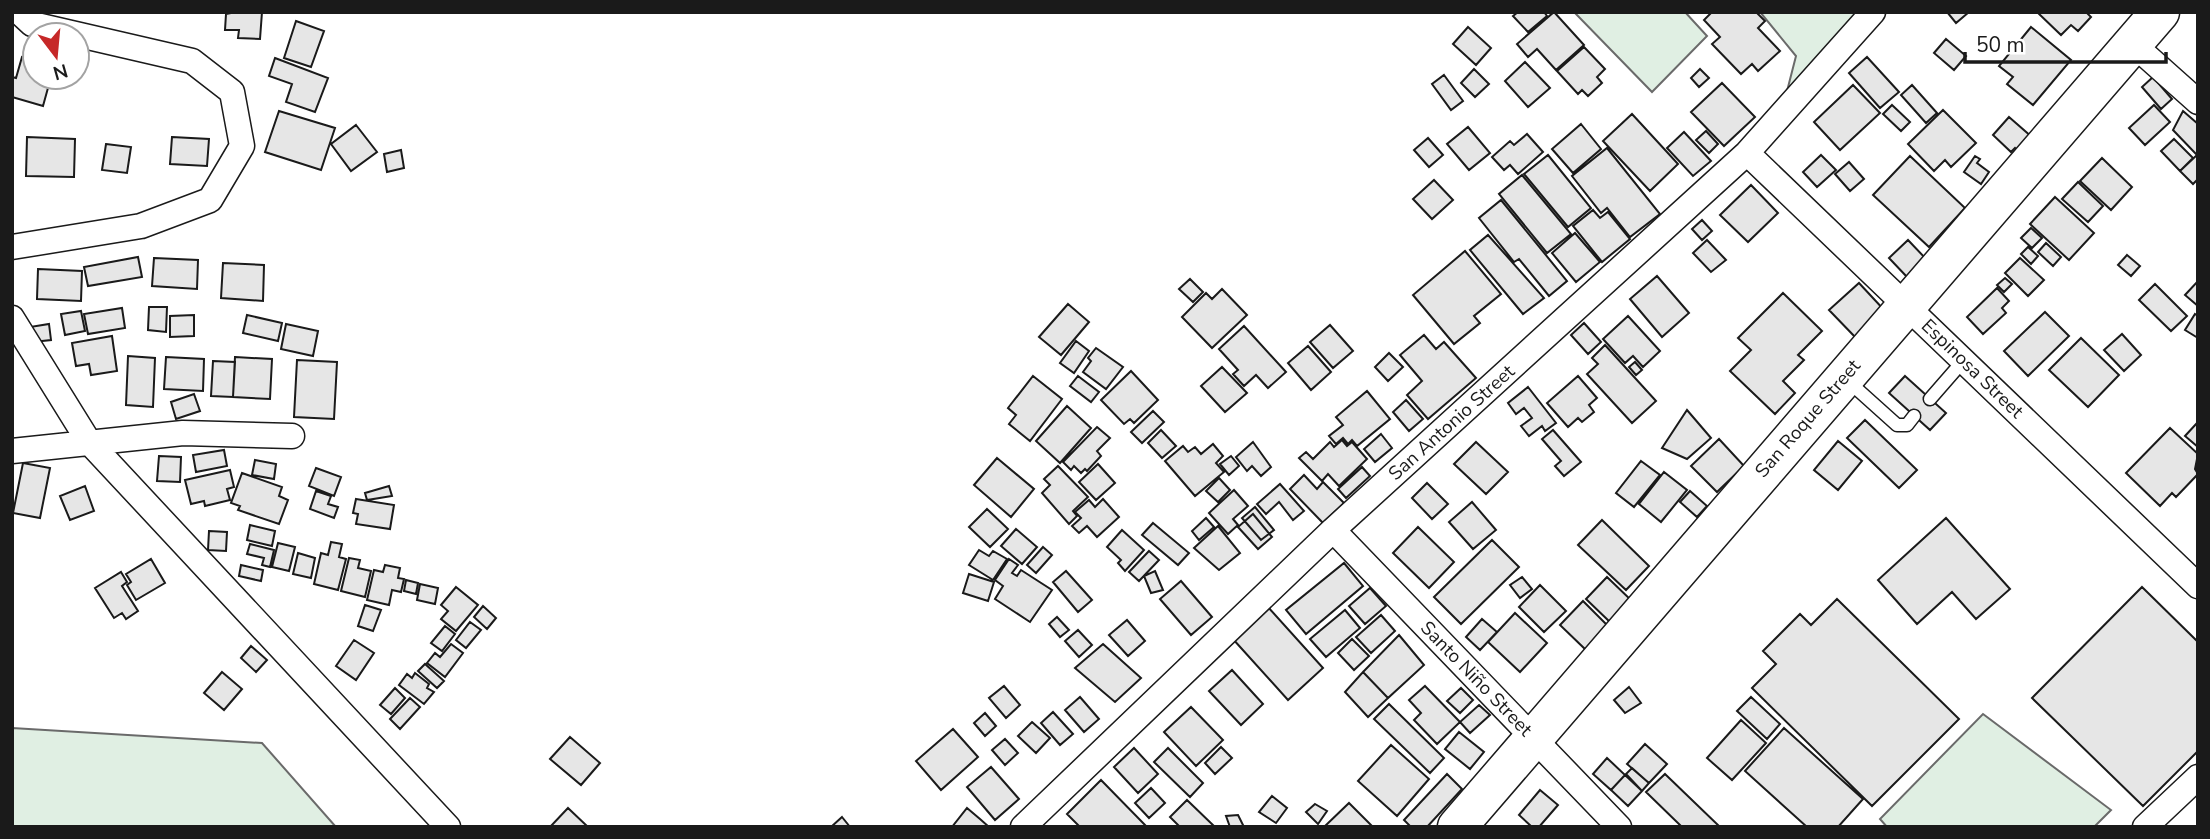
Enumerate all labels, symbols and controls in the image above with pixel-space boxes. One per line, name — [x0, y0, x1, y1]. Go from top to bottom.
north arrow — [21, 21, 91, 91]
scale bar — [1965, 21, 2166, 65]
text: 50 m — [1976, 31, 2025, 59]
text: N — [50, 57, 71, 86]
street label: Espinosa Street — [1915, 313, 2029, 424]
street label: San Roque Street — [1749, 354, 1867, 483]
street label: San Antonio Street — [1383, 359, 1521, 486]
street label: Santo Niño Street — [1414, 615, 1538, 742]

